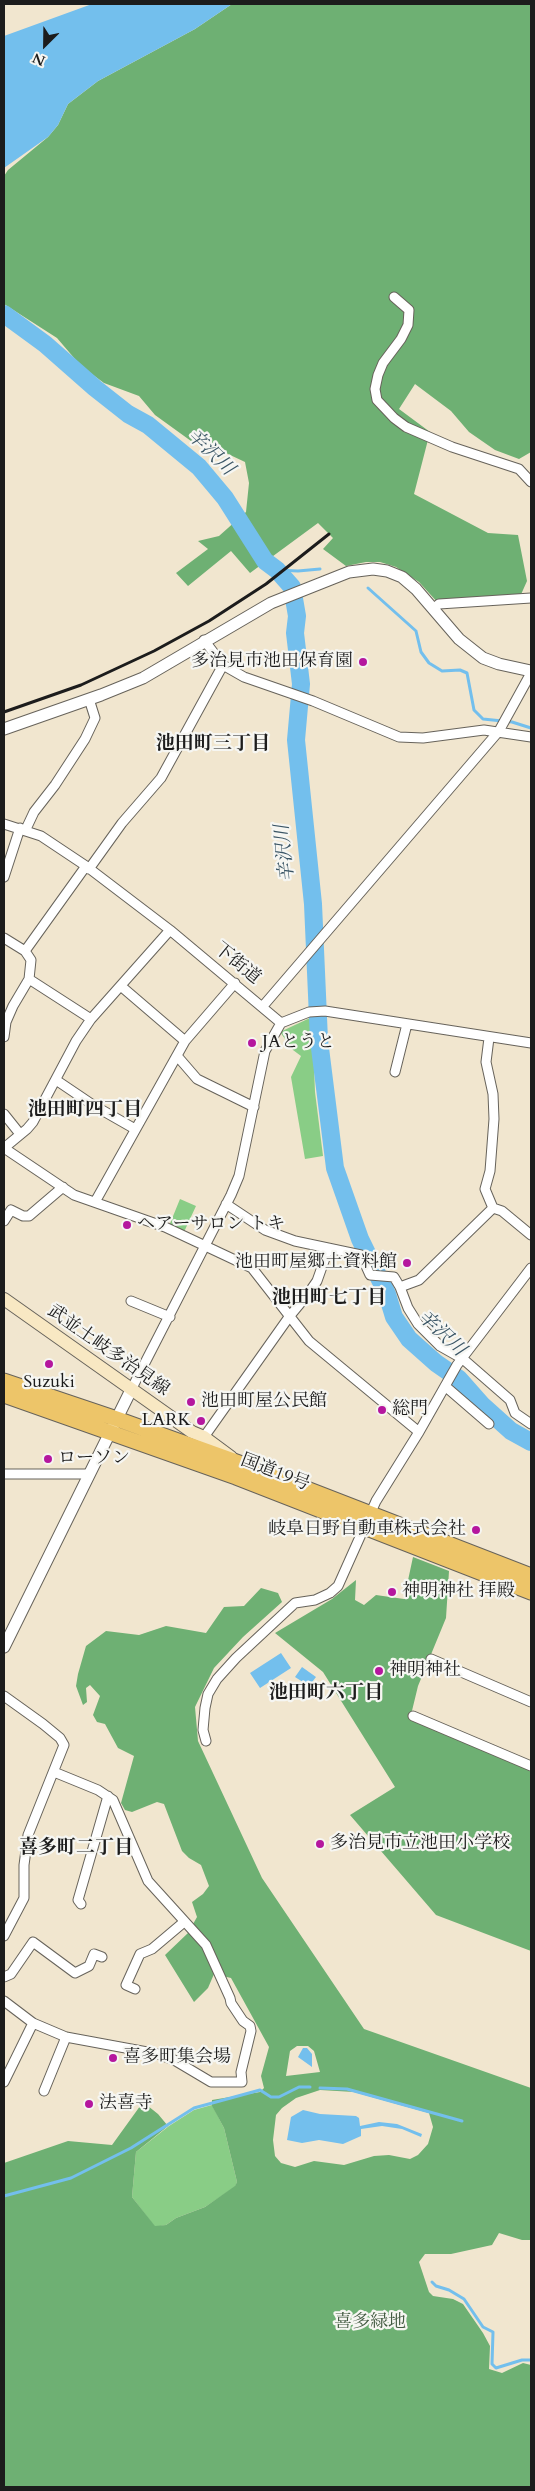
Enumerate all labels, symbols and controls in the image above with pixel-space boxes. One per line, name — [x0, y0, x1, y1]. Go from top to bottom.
north arrow — [20, 20, 70, 70]
text: N — [30, 48, 48, 70]
water label: 辛沢川 — [182, 425, 238, 481]
place label: 多治見市池田保育園 — [191, 651, 353, 673]
marker: 多治見市池田保育園 — [357, 656, 369, 668]
district label: 池田町三丁目 — [156, 734, 270, 756]
water label: 辛沢川 — [272, 823, 300, 883]
street label: 下街道 — [209, 939, 265, 989]
place label: JAとうと — [262, 1032, 335, 1054]
marker: JAとうと — [246, 1037, 258, 1049]
district label: 池田町四丁目 — [28, 1100, 142, 1122]
place label: ヘアーサロン トキ — [137, 1214, 285, 1236]
marker: ヘアーサロン トキ — [121, 1219, 133, 1231]
place label: 池田町屋郷土資料館 — [235, 1252, 397, 1274]
marker: 池田町屋郷土資料館 — [401, 1257, 413, 1269]
district label: 池田町七丁目 — [272, 1288, 386, 1310]
street label: 武並土岐多治見線 — [43, 1301, 173, 1401]
water label: 辛沢川 — [412, 1306, 470, 1362]
marker: Suzuki — [43, 1358, 55, 1370]
place label: Suzuki — [23, 1372, 75, 1394]
place label: 池田町屋公民館 — [201, 1391, 327, 1413]
marker: 池田町屋公民館 — [185, 1396, 197, 1408]
place label: 総門 — [392, 1399, 428, 1421]
marker: 総門 — [376, 1404, 388, 1416]
place label: LARK — [141, 1410, 191, 1432]
marker: LARK — [195, 1415, 207, 1427]
place label: ローソン — [58, 1448, 130, 1470]
street label: 国道19号 — [237, 1450, 313, 1496]
marker: ローソン — [42, 1453, 54, 1465]
place label: 岐阜日野自動車株式会社 — [268, 1519, 466, 1541]
marker: 岐阜日野自動車株式会社 — [470, 1524, 482, 1536]
place label: 神明神社 拝殿 — [402, 1581, 515, 1603]
marker: 神明神社 拝殿 — [386, 1586, 398, 1598]
place label: 神明神社 — [389, 1660, 461, 1682]
marker: 神明神社 — [373, 1665, 385, 1677]
district label: 池田町六丁目 — [269, 1683, 383, 1705]
place label: 多治見市立池田小学校 — [330, 1833, 510, 1855]
district label: 喜多町二丁目 — [19, 1838, 133, 1860]
marker: 多治見市立池田小学校 — [314, 1838, 326, 1850]
place label: 喜多町集会場 — [123, 2047, 231, 2069]
marker: 喜多町集会場 — [107, 2052, 119, 2064]
place label: 法喜寺 — [99, 2093, 153, 2115]
marker: 法喜寺 — [83, 2098, 95, 2110]
park label: 喜多緑地 — [334, 2312, 406, 2334]

